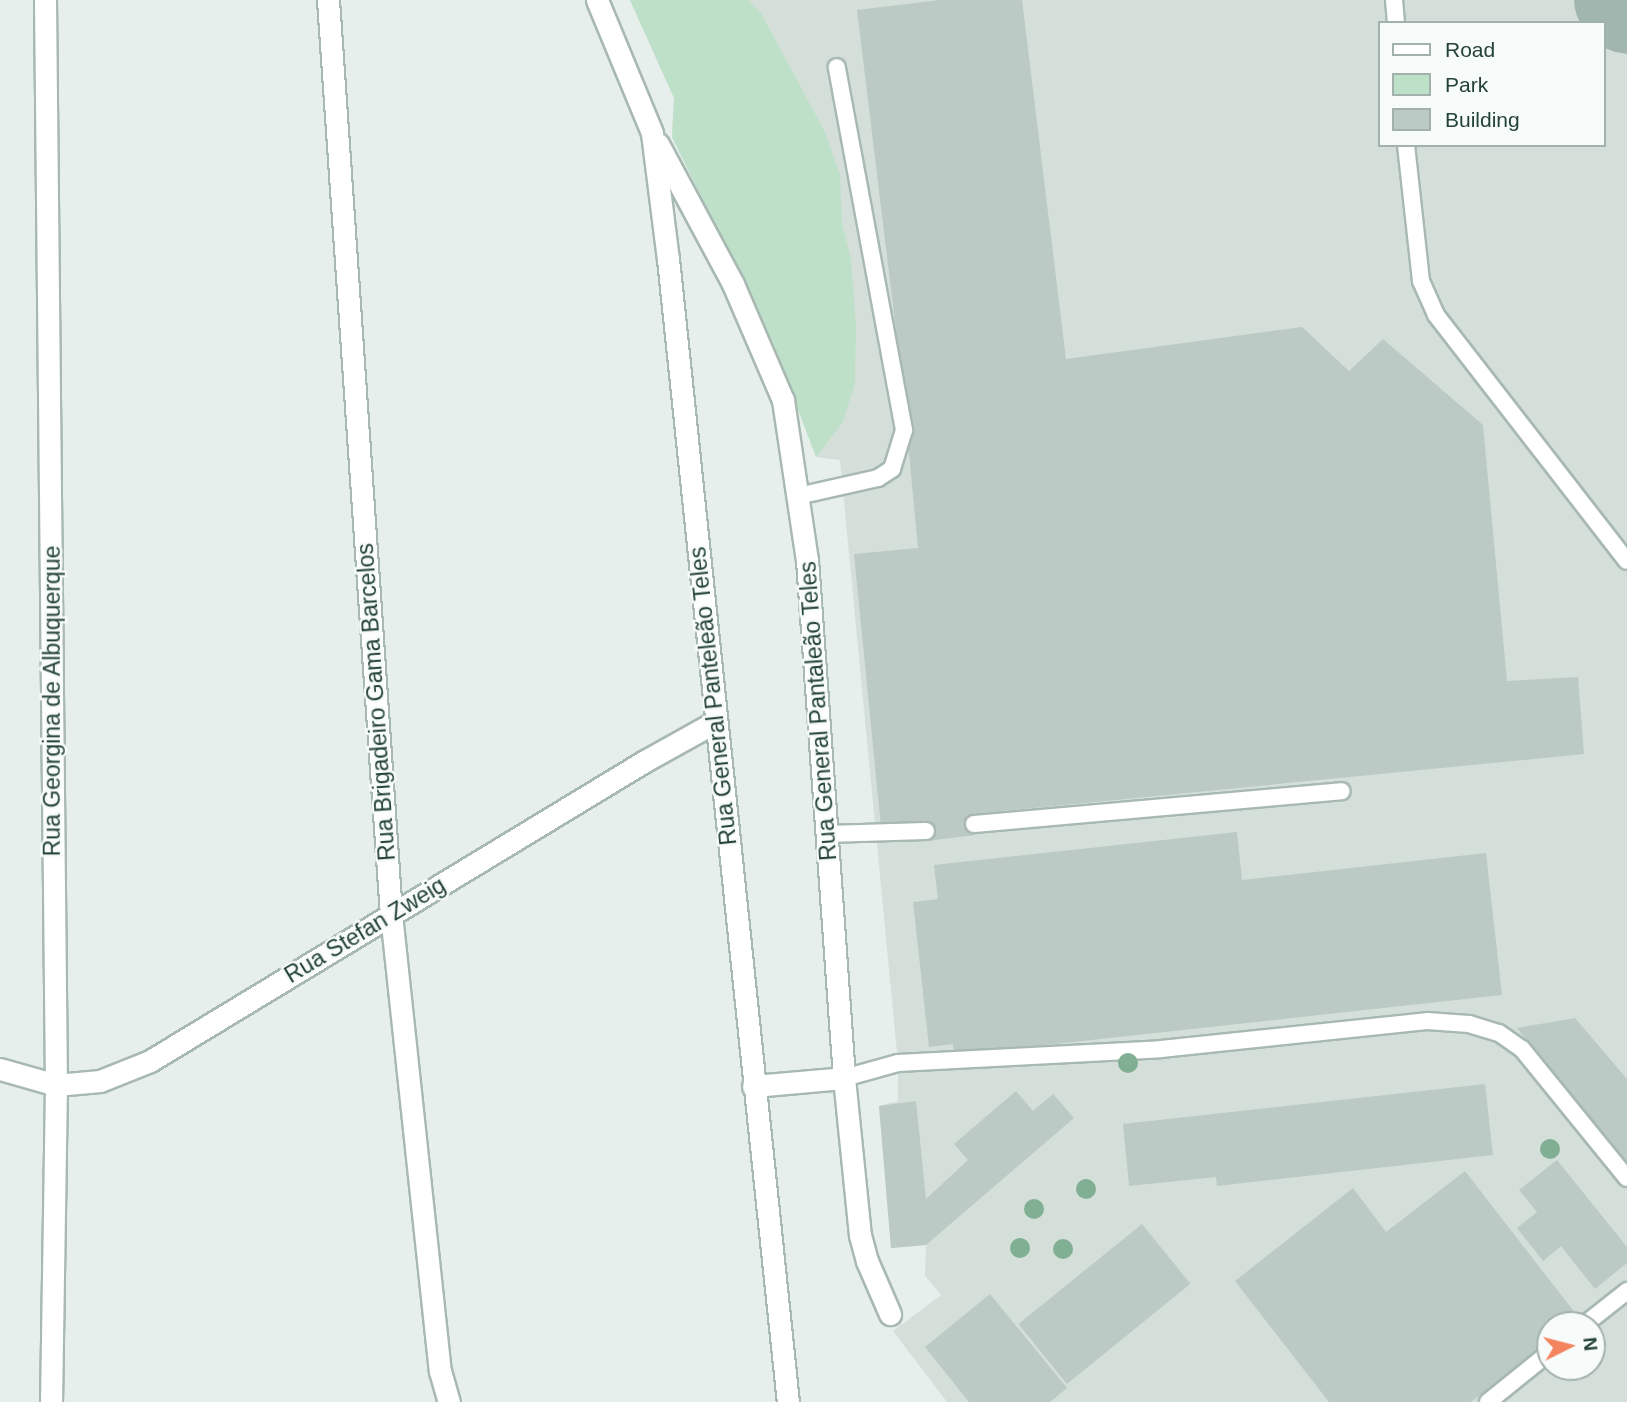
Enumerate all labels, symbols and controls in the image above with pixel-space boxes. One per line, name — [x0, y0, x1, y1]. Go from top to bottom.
legend — [1378, 21, 1606, 147]
text: Road — [1445, 38, 1495, 61]
text: Park — [1445, 73, 1488, 96]
text: Building — [1445, 108, 1520, 131]
street label: Rua Brigadeiro Gama Barcelos — [351, 542, 401, 862]
street label: Rua Georgina de Albuquerque — [38, 545, 66, 857]
street label: Rua General Panteleão Teles — [684, 545, 742, 847]
street label: Rua General Pantaleão Teles — [794, 560, 842, 862]
street label: Rua Stefan Zweig — [280, 871, 450, 989]
north arrow — [1536, 1311, 1606, 1381]
text: N — [1579, 1336, 1602, 1352]

